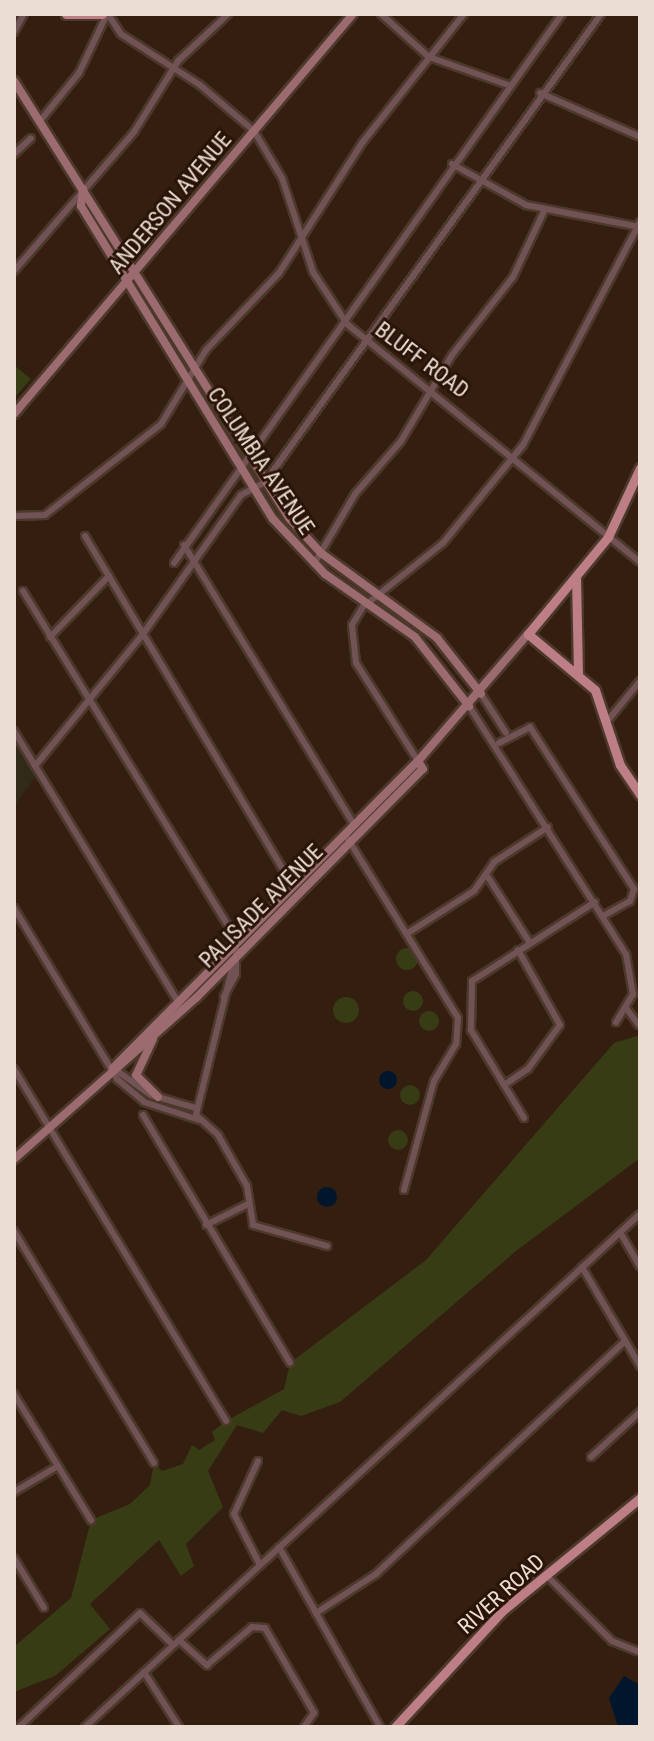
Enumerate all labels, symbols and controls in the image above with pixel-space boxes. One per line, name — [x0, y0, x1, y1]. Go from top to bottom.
street label: ANDERSON AVENUE — [103, 127, 237, 279]
street label: BLUFF ROAD — [370, 316, 474, 404]
street label: COLUMBIA AVENUE — [202, 382, 320, 540]
street label: PALISADE AVENUE — [194, 839, 328, 973]
street label: RIVER ROAD — [452, 1548, 550, 1640]

